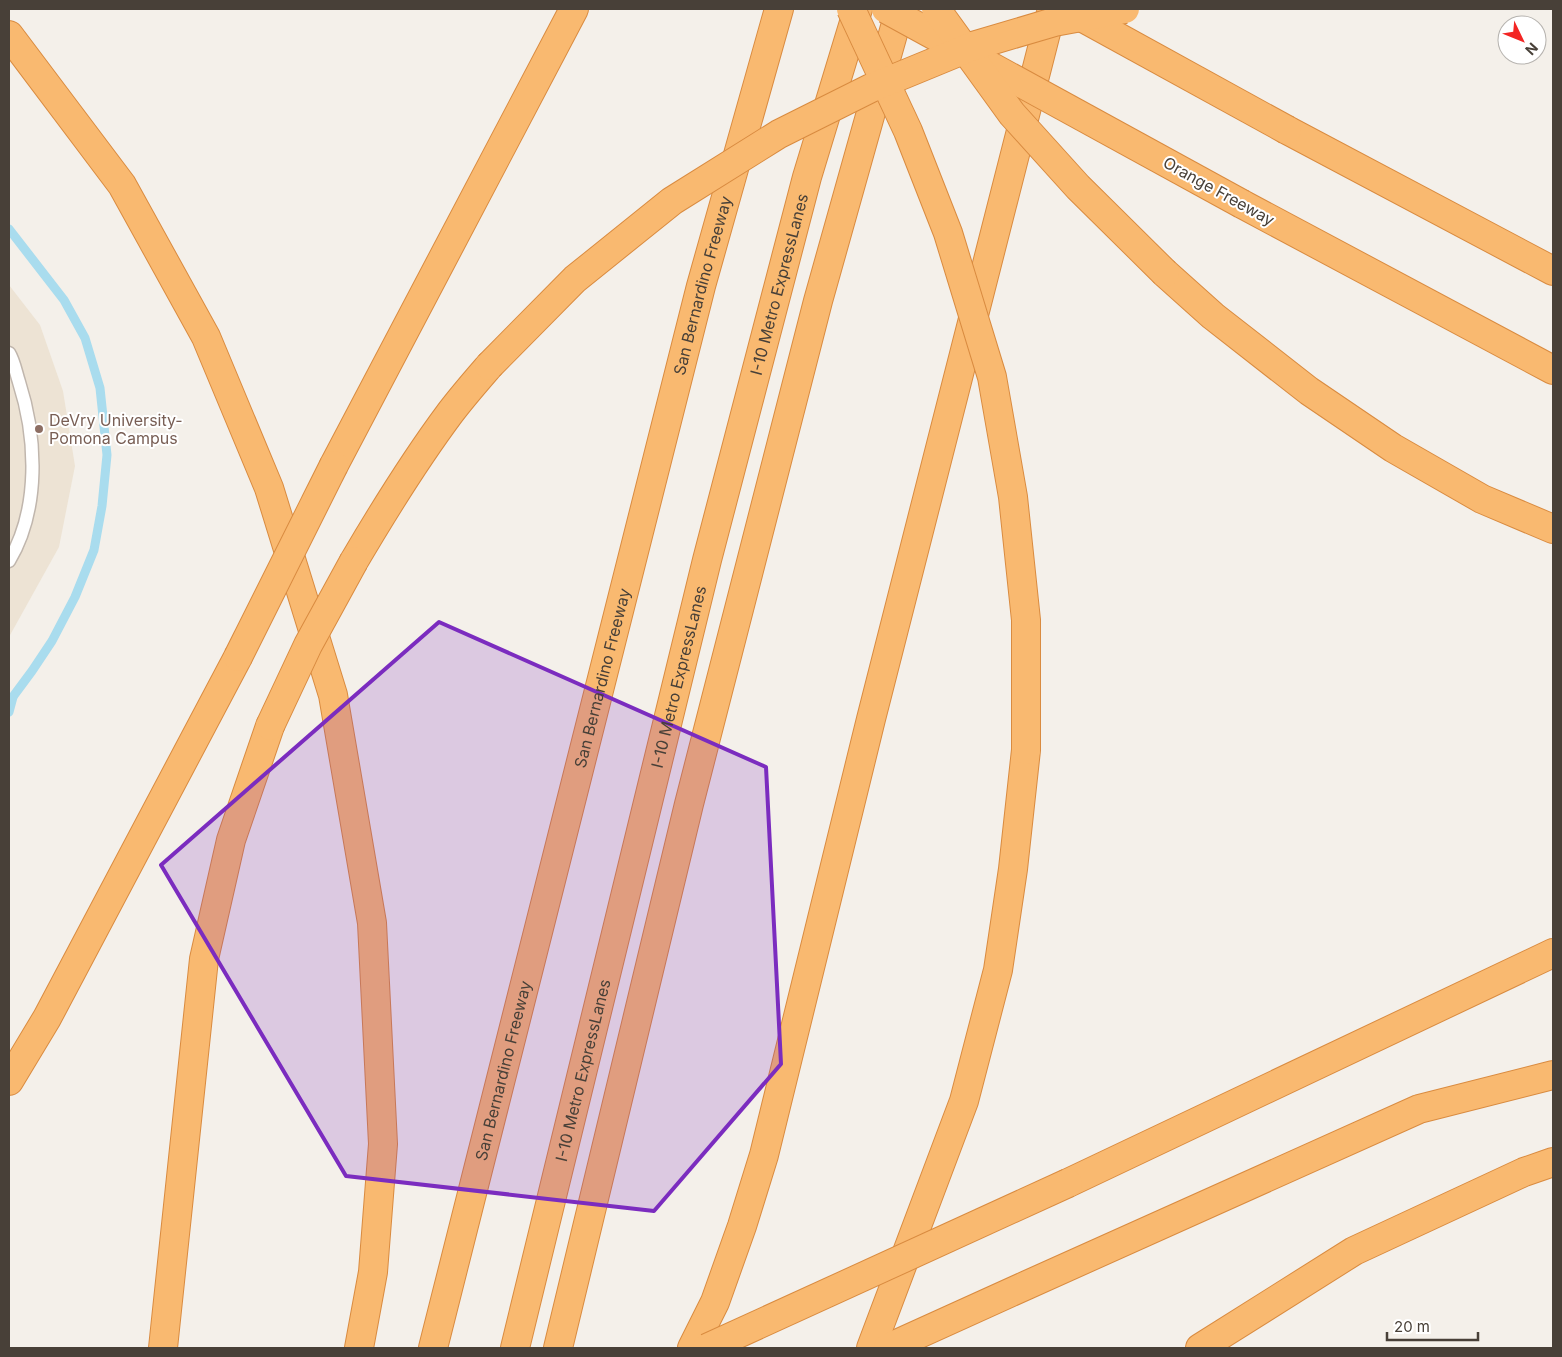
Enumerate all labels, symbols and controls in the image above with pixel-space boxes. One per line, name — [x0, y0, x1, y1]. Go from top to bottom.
north arrow — [1497, 15, 1547, 65]
text: N — [1522, 40, 1542, 59]
street label: Orange Freeway — [1160, 152, 1278, 230]
street label: I-10 Metro ExpressLanes — [746, 191, 812, 377]
street label: San Bernardino Freeway — [669, 194, 736, 377]
place label: DeVry University- Pomona Campus — [49, 410, 183, 448]
marker: DeVry University- Pomona Campus — [33, 423, 45, 435]
street label: I-10 Metro ExpressLanes — [647, 583, 710, 770]
street label: San Bernardino Freeway — [570, 586, 634, 770]
street label: I-10 Metro ExpressLanes — [551, 977, 615, 1163]
street label: San Bernardino Freeway — [471, 979, 535, 1163]
scale bar — [1387, 1310, 1478, 1342]
text: 20 m — [1394, 1317, 1430, 1336]

